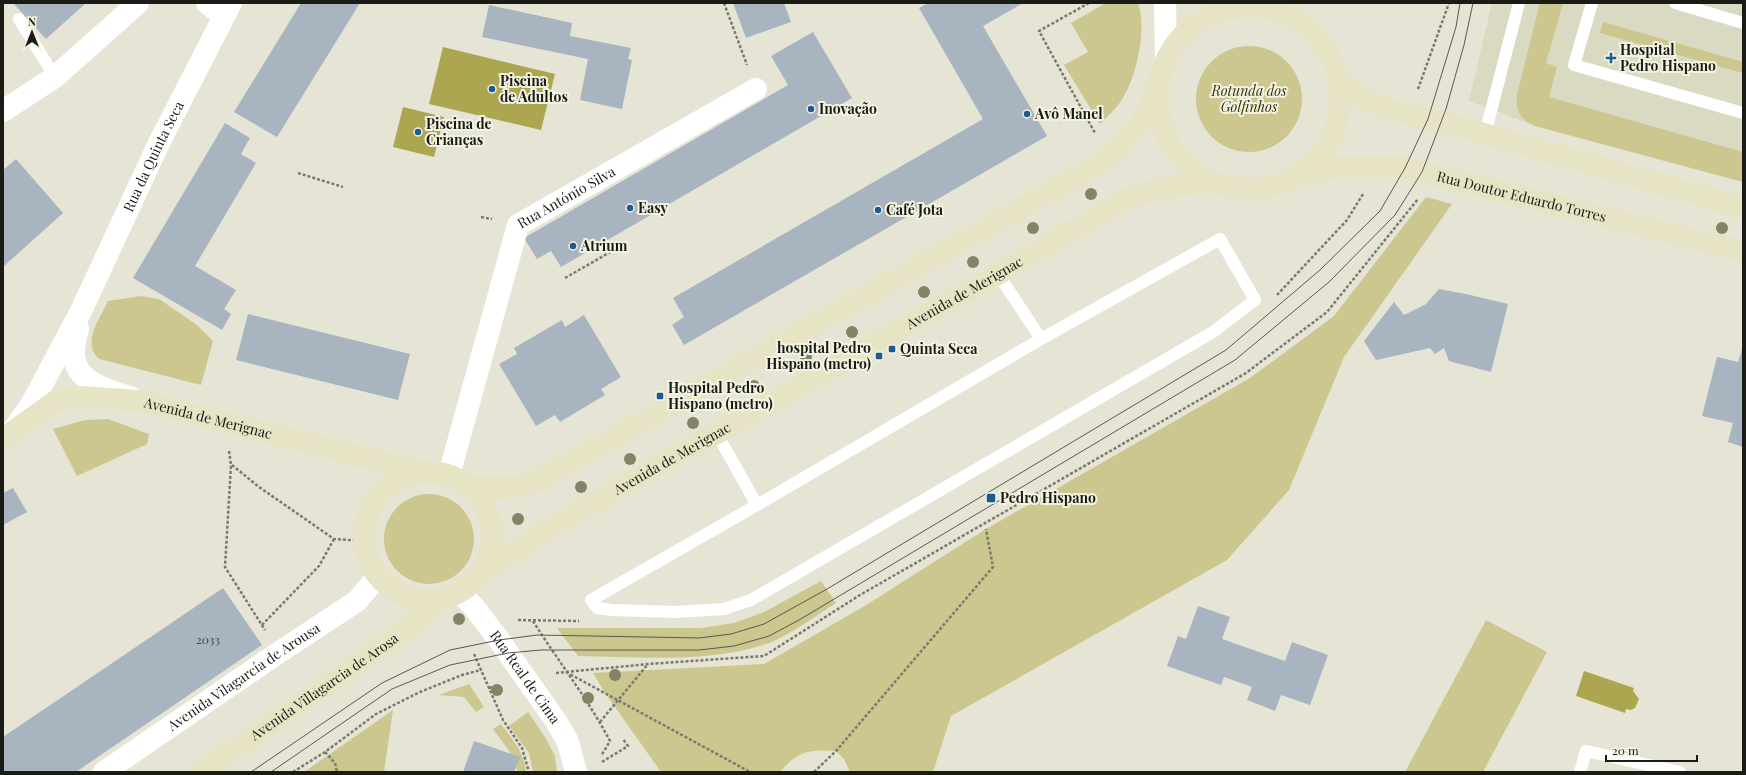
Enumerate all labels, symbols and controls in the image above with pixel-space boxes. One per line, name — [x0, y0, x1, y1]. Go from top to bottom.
north arrow — [12, 12, 52, 52]
text: N — [28, 14, 36, 29]
place label: Hospital Pedro Hispano — [1620, 40, 1716, 75]
marker: Hospital Pedro Hispano — [1605, 52, 1617, 64]
place label: Piscina de Adultos — [500, 71, 568, 106]
park label: Rotunda dos Golfinhos — [1210, 81, 1287, 116]
marker: Piscina de Adultos — [487, 84, 497, 94]
street label: Rua da Quinta Seca — [118, 98, 188, 215]
place label: Inovação — [819, 99, 877, 118]
marker: Inovação — [806, 104, 816, 114]
place label: Avô Manel — [1034, 104, 1103, 123]
marker: Avô Manel — [1022, 109, 1032, 119]
place label: Piscina de Crianças — [426, 114, 492, 149]
marker: Piscina de Crianças — [413, 127, 423, 137]
street label: Rua António Silva — [514, 161, 619, 232]
street label: Rua Doutor Eduardo Torres — [1435, 166, 1608, 226]
place label: Easy — [638, 198, 669, 217]
place label: Café Jota — [886, 200, 944, 219]
marker: Easy — [625, 203, 635, 213]
marker: Café Jota — [873, 205, 883, 215]
place label: Atrium — [580, 236, 628, 255]
marker: Atrium — [568, 241, 578, 251]
street label: Avenida de Merignac — [902, 252, 1026, 334]
place label: hospital Pedro Hispano (metro) — [766, 338, 871, 373]
place label: Quinta Seca — [900, 339, 978, 358]
marker: Quinta Seca — [887, 344, 897, 354]
marker: hospital Pedro Hispano (metro) — [874, 351, 884, 361]
place label: Hospital Pedro Hispano (metro) — [668, 378, 773, 413]
marker: Hospital Pedro Hispano (metro) — [655, 391, 665, 401]
street label: Avenida de Merignac — [141, 392, 274, 443]
street label: Avenida de Merignac — [609, 417, 734, 499]
place label: Pedro Hispano — [1000, 488, 1096, 507]
marker: Pedro Hispano — [985, 492, 997, 504]
street label: Avenida Vilagarcía de Arousa — [163, 618, 323, 735]
street label: Rua Real de Cima — [486, 626, 565, 727]
street label: Avenida Villagarcia de Arosa — [246, 628, 402, 745]
house number: 2033 — [196, 631, 220, 647]
scale bar — [1606, 737, 1697, 763]
text: 20 m — [1612, 742, 1639, 758]

